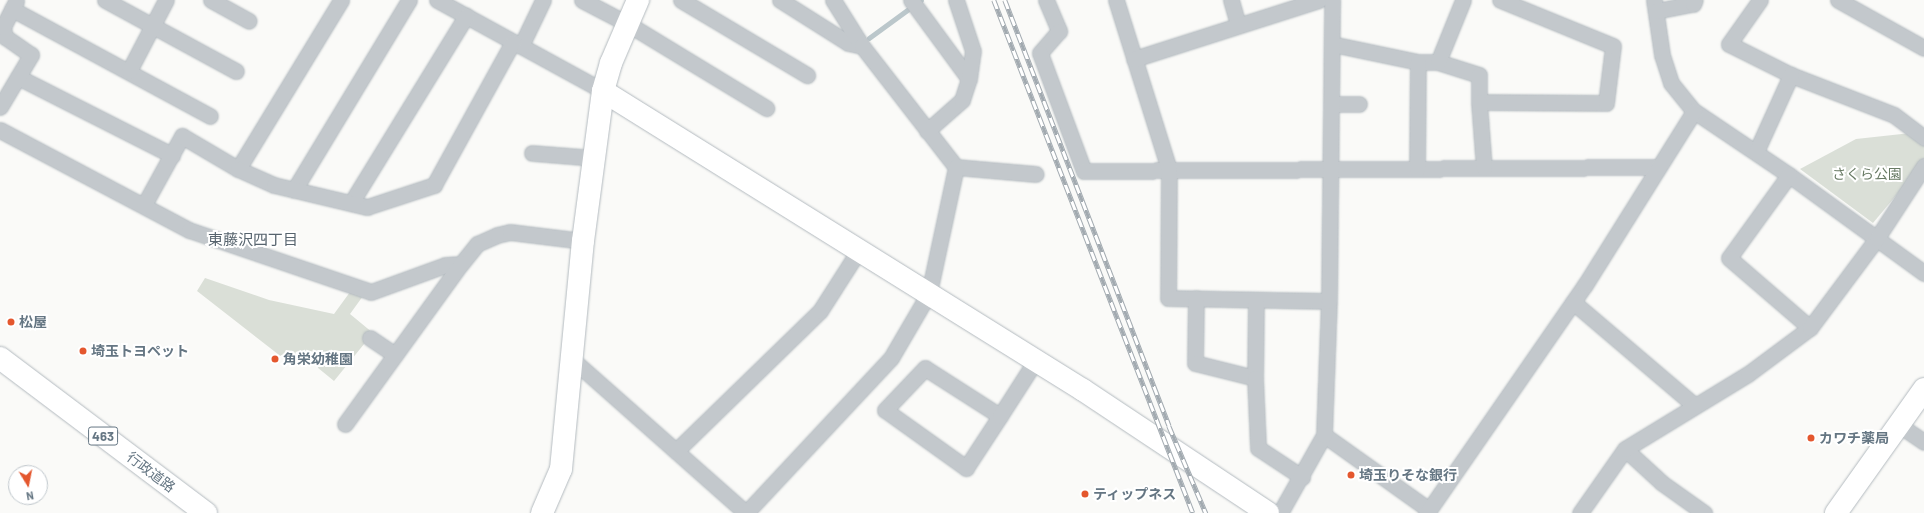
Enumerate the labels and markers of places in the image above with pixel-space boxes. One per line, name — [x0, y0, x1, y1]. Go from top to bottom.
place label: 松屋 — [19, 314, 47, 330]
marker: 松屋 — [6, 317, 16, 327]
place label: 埼玉トヨペット — [91, 343, 189, 359]
marker: 埼玉トヨペット — [78, 346, 88, 356]
place label: 角栄幼稚園 — [283, 351, 353, 367]
marker: 角栄幼稚園 — [270, 354, 280, 364]
place label: カワチ薬局 — [1819, 430, 1889, 446]
marker: カワチ薬局 — [1806, 433, 1816, 443]
place label: 埼玉りそな銀行 — [1359, 467, 1457, 483]
marker: 埼玉りそな銀行 — [1346, 470, 1356, 480]
place label: ティップネス — [1093, 486, 1177, 502]
marker: ティップネス — [1080, 489, 1090, 499]

